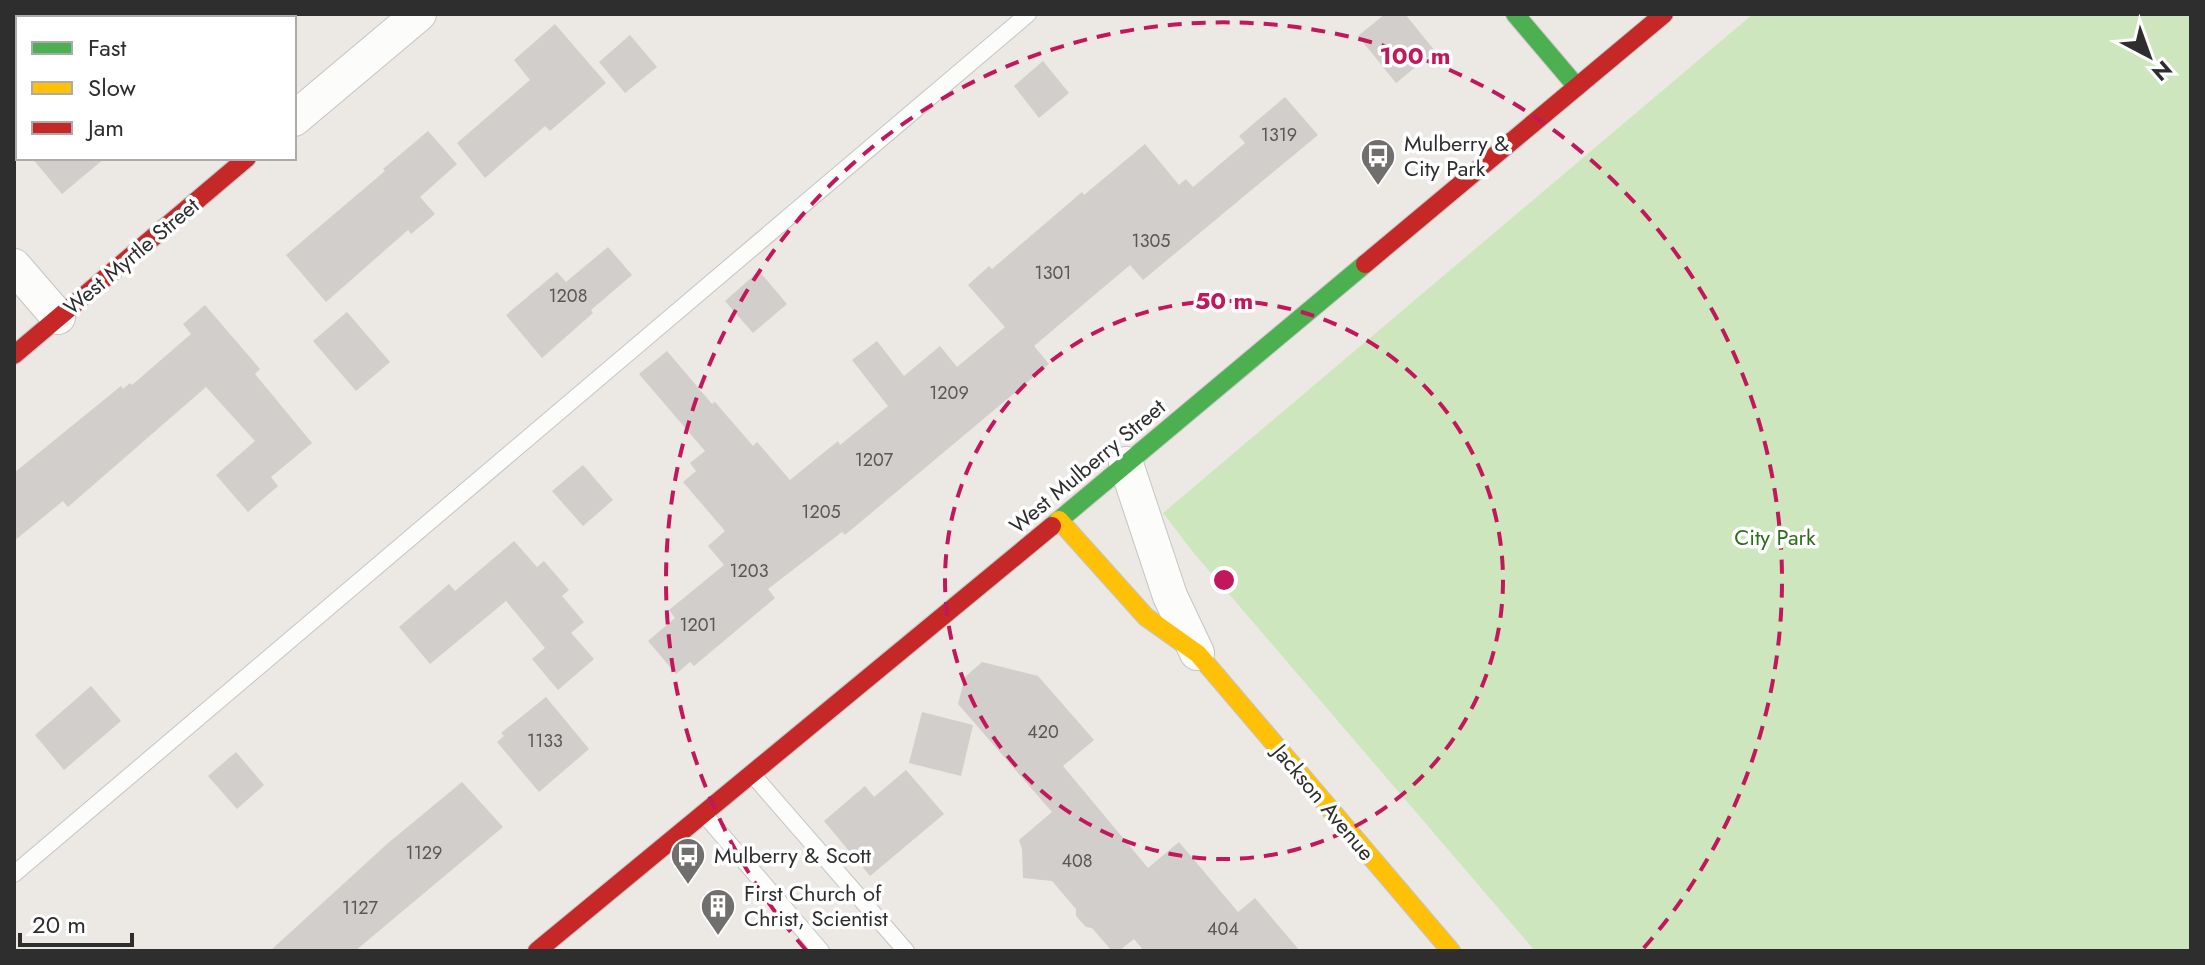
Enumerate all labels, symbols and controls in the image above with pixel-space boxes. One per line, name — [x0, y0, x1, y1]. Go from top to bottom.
legend — [16, 16, 296, 160]
north arrow — [2109, 16, 2189, 96]
text: Fast — [88, 30, 126, 65]
text: 100 m — [1380, 38, 1450, 73]
text: N — [2145, 53, 2179, 89]
text: Slow — [88, 70, 136, 105]
text: Jam — [85, 110, 124, 145]
house number: 1319 — [1261, 122, 1297, 148]
place label: Mulberry & City Park — [1404, 127, 1509, 184]
bus stop icon: Mulberry & City Park — [1359, 137, 1397, 187]
street label: West Myrtle Street — [56, 189, 206, 322]
house number: 1305 — [1132, 228, 1170, 254]
house number: 1301 — [1035, 260, 1071, 286]
house number: 1208 — [549, 283, 587, 309]
text: 50 m — [1195, 283, 1253, 318]
house number: 1209 — [929, 380, 969, 406]
street label: West Mulberry Street — [1002, 391, 1172, 541]
house number: 1207 — [855, 447, 894, 473]
house number: 1205 — [801, 499, 841, 525]
park label: City Park — [1734, 521, 1816, 553]
house number: 1203 — [730, 558, 769, 584]
centre of rings — [1210, 566, 1238, 594]
house number: 1201 — [679, 612, 717, 638]
house number: 420 — [1027, 719, 1059, 745]
house number: 1133 — [527, 728, 563, 754]
street label: Jackson Avenue — [1264, 734, 1382, 867]
bus stop icon: Mulberry & Scott — [669, 836, 707, 886]
place label: Mulberry & Scott — [714, 839, 872, 871]
house number: 1129 — [406, 840, 442, 866]
house number: 408 — [1061, 848, 1093, 874]
place label: First Church of Christ, Scientist — [744, 877, 888, 934]
building icon: First Church of Christ, Scientist — [699, 887, 737, 937]
house number: 1127 — [342, 895, 378, 921]
scale bar — [20, 897, 132, 947]
text: 20 m — [32, 907, 86, 942]
house number: 404 — [1207, 916, 1239, 942]

